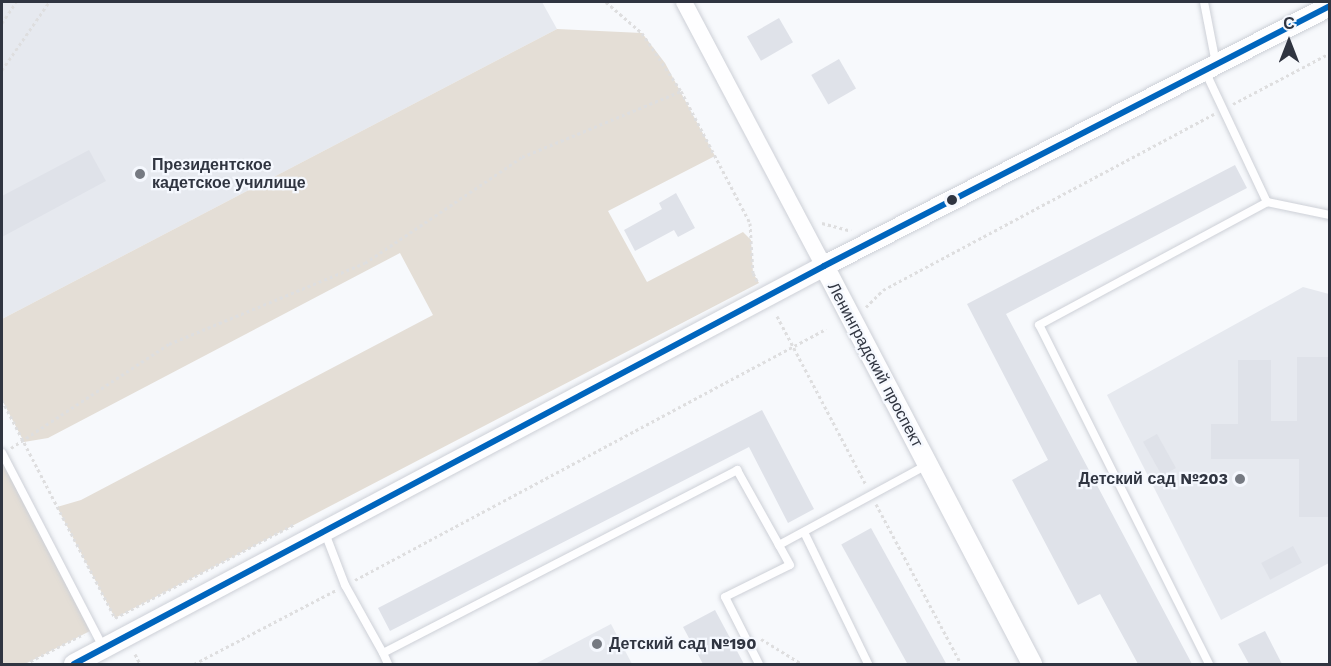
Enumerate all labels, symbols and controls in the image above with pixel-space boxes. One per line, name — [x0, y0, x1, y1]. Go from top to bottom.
north arrow — [1259, 12, 1319, 72]
text: С — [1283, 14, 1295, 33]
place label: Президентское кадетское училище — [152, 155, 306, 193]
marker: Президентское кадетское училище — [133, 167, 147, 181]
unlabelled marker — [946, 194, 958, 206]
street label: Ленинградский проспект — [823, 279, 927, 451]
place label: Детский сад №203 — [1078, 469, 1228, 489]
marker: Детский сад №203 — [1233, 472, 1247, 486]
place label: Детский сад №190 — [609, 634, 756, 654]
marker: Детский сад №190 — [590, 637, 604, 651]

